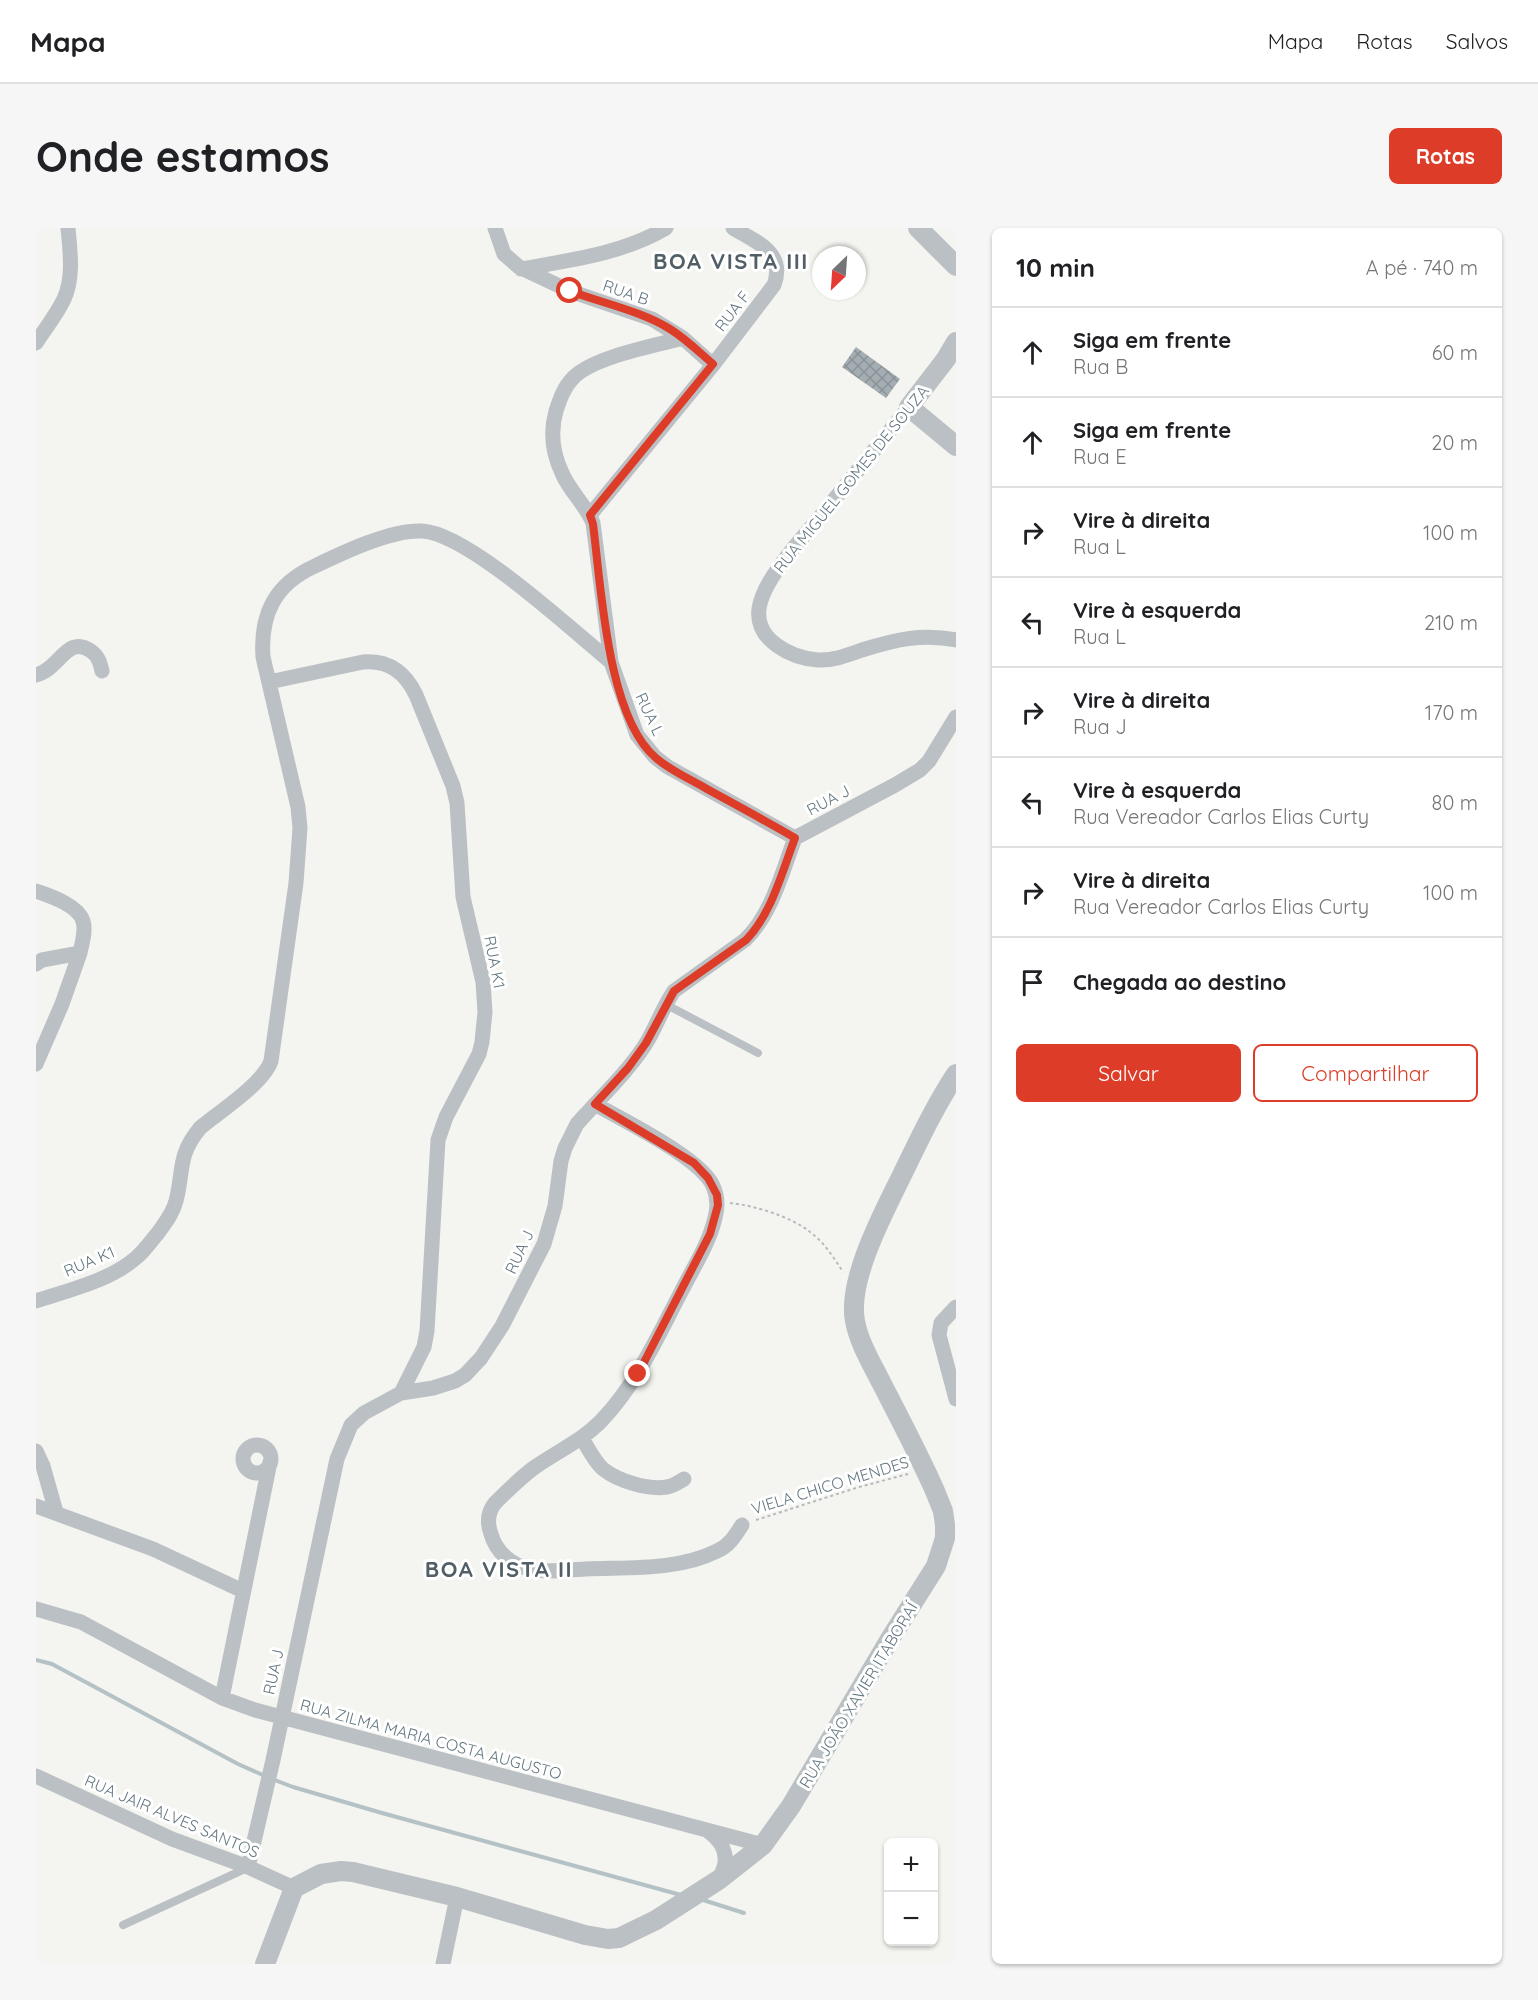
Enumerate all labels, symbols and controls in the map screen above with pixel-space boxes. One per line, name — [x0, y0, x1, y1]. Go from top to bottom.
text: Mapa — [30, 24, 106, 59]
text: Mapa — [1268, 28, 1323, 54]
text: Rotas — [1356, 28, 1413, 54]
text: Salvos — [1446, 28, 1508, 54]
button: Rotas — [1389, 128, 1502, 184]
text: Onde estamos — [36, 130, 330, 183]
north arrow — [812, 246, 866, 300]
district label: BOA VISTA III — [653, 247, 809, 275]
text: 10 min — [1016, 251, 1095, 284]
text: A pé · 740 m — [1366, 255, 1478, 280]
street label: RUA B — [601, 275, 651, 309]
route start — [556, 277, 582, 303]
street label: RUA F — [710, 287, 754, 335]
text: Siga em frente — [1073, 326, 1231, 354]
icon: ahead — [1016, 336, 1049, 369]
text: 60 m — [1432, 340, 1478, 365]
text: Rua B — [1073, 354, 1128, 379]
street label: RUA MIGUEL GOMES DE SOUZA — [769, 381, 933, 577]
text: Siga em frente — [1073, 416, 1231, 444]
icon: ahead — [1016, 426, 1049, 459]
text: 20 m — [1431, 430, 1478, 455]
text: Rua E — [1073, 444, 1127, 469]
text: Vire à direita — [1073, 506, 1210, 534]
icon: right — [1016, 516, 1049, 549]
text: 100 m — [1423, 520, 1478, 545]
text: Rua L — [1073, 534, 1126, 559]
text: Vire à esquerda — [1073, 596, 1241, 624]
icon: left — [1016, 606, 1049, 639]
text: 210 m — [1424, 610, 1478, 635]
text: Rua L — [1073, 624, 1126, 649]
text: Vire à direita — [1073, 686, 1210, 714]
street label: RUA L — [631, 689, 669, 739]
icon: right — [1016, 696, 1049, 729]
text: 170 m — [1425, 700, 1478, 725]
text: Rua J — [1073, 714, 1127, 739]
text: Vire à esquerda — [1073, 776, 1241, 804]
street label: RUA J — [803, 780, 853, 820]
icon: left — [1016, 786, 1049, 819]
text: 80 m — [1432, 790, 1478, 815]
text: Rua Vereador Carlos Elias Curty — [1073, 804, 1369, 829]
text: Vire à direita — [1073, 866, 1210, 894]
icon: right — [1016, 876, 1049, 909]
text: 100 m — [1423, 880, 1478, 905]
text: Rua Vereador Carlos Elias Curty — [1073, 894, 1369, 919]
street label: RUA K1 — [480, 934, 510, 990]
icon: arrive — [1016, 966, 1049, 999]
text: Chegada ao destino — [1073, 968, 1286, 996]
button: Salvar — [1016, 1044, 1241, 1102]
button: Compartilhar — [1253, 1044, 1478, 1102]
street label: RUA J — [500, 1227, 538, 1277]
street label: RUA K1 — [61, 1241, 117, 1281]
route end — [624, 1360, 650, 1386]
street label: VIELA CHICO MENDES — [749, 1452, 911, 1518]
district label: BOA VISTA II — [425, 1555, 573, 1583]
street label: RUA JOÃO XAVIER ITABORAÍ — [794, 1598, 922, 1792]
street label: RUA J — [258, 1648, 288, 1696]
street label: RUA ZILMA MARIA COSTA AUGUSTO — [298, 1694, 564, 1784]
street label: RUA JAIR ALVES SANTOS — [82, 1770, 262, 1862]
map controls — [884, 1838, 938, 1946]
button: + — [884, 1838, 938, 1892]
button: − — [884, 1892, 938, 1946]

